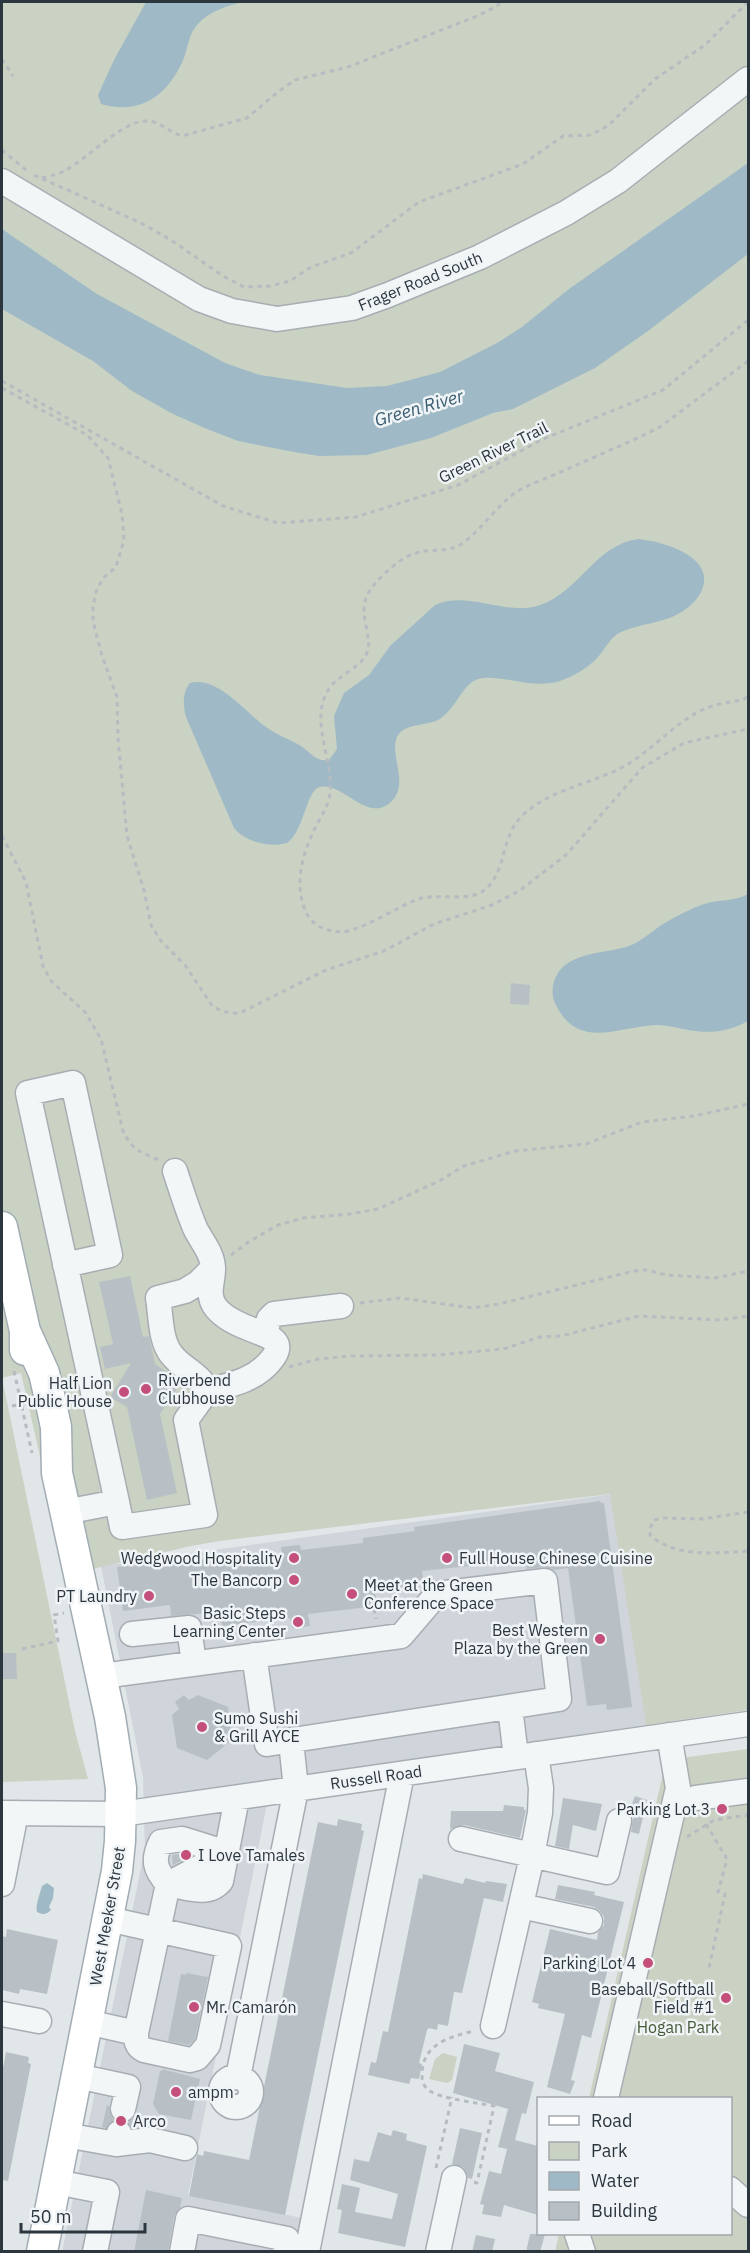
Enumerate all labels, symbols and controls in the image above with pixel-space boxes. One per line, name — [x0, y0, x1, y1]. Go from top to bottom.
street label: Frager Road South — [355, 247, 485, 315]
water label: Green River — [372, 384, 466, 431]
street label: Green River Trail — [435, 417, 551, 487]
place label: Riverbend Clubhouse — [158, 1370, 235, 1408]
place label: Half Lion Public House — [18, 1373, 112, 1411]
marker: Riverbend Clubhouse — [139, 1382, 153, 1396]
marker: Half Lion Public House — [117, 1385, 131, 1399]
place label: Wedgwood Hospitality — [121, 1548, 282, 1568]
place label: Full House Chinese Cuisine — [459, 1548, 653, 1568]
marker: Wedgwood Hospitality — [287, 1551, 301, 1565]
marker: Full House Chinese Cuisine — [440, 1551, 454, 1565]
place label: The Bancorp — [191, 1570, 282, 1590]
marker: The Bancorp — [287, 1573, 301, 1587]
place label: Meet at the Green Conference Space — [364, 1575, 494, 1613]
place label: PT Laundry — [56, 1586, 137, 1606]
marker: Meet at the Green Conference Space — [345, 1587, 359, 1601]
marker: PT Laundry — [142, 1589, 156, 1603]
place label: Basic Steps Learning Center — [173, 1603, 286, 1641]
marker: Basic Steps Learning Center — [291, 1615, 305, 1629]
place label: Best Western Plaza by the Green — [454, 1620, 588, 1658]
marker: Best Western Plaza by the Green — [593, 1632, 607, 1646]
place label: Sumo Sushi & Grill AYCE — [214, 1708, 300, 1746]
marker: Sumo Sushi & Grill AYCE — [195, 1720, 209, 1734]
street label: Russell Road — [329, 1761, 423, 1793]
place label: Parking Lot 3 — [616, 1799, 710, 1819]
marker: Parking Lot 3 — [715, 1802, 729, 1816]
street label: West Meeker Street — [85, 1845, 129, 1987]
place label: I Love Tamales — [198, 1845, 305, 1865]
marker: I Love Tamales — [179, 1848, 193, 1862]
place label: Parking Lot 4 — [542, 1953, 636, 1973]
marker: Parking Lot 4 — [641, 1956, 655, 1970]
place label: Baseball/Softball Field #1 — [591, 1979, 714, 2017]
marker: Baseball/Softball Field #1 — [719, 1991, 733, 2005]
place label: Mr. Camarón — [206, 1997, 297, 2017]
marker: Mr. Camarón — [187, 2000, 201, 2014]
park label: Hogan Park — [637, 2017, 720, 2037]
place label: ampm — [188, 2082, 234, 2102]
marker: ampm — [169, 2085, 183, 2099]
legend — [537, 2097, 732, 2235]
text: Road — [591, 2109, 632, 2132]
place label: Arco — [133, 2111, 166, 2131]
marker: Arco — [114, 2114, 128, 2128]
text: Park — [591, 2139, 628, 2162]
text: Water — [591, 2169, 640, 2192]
scale bar — [21, 2196, 146, 2234]
text: Building — [591, 2199, 658, 2222]
text: 50 m — [30, 2205, 72, 2228]

